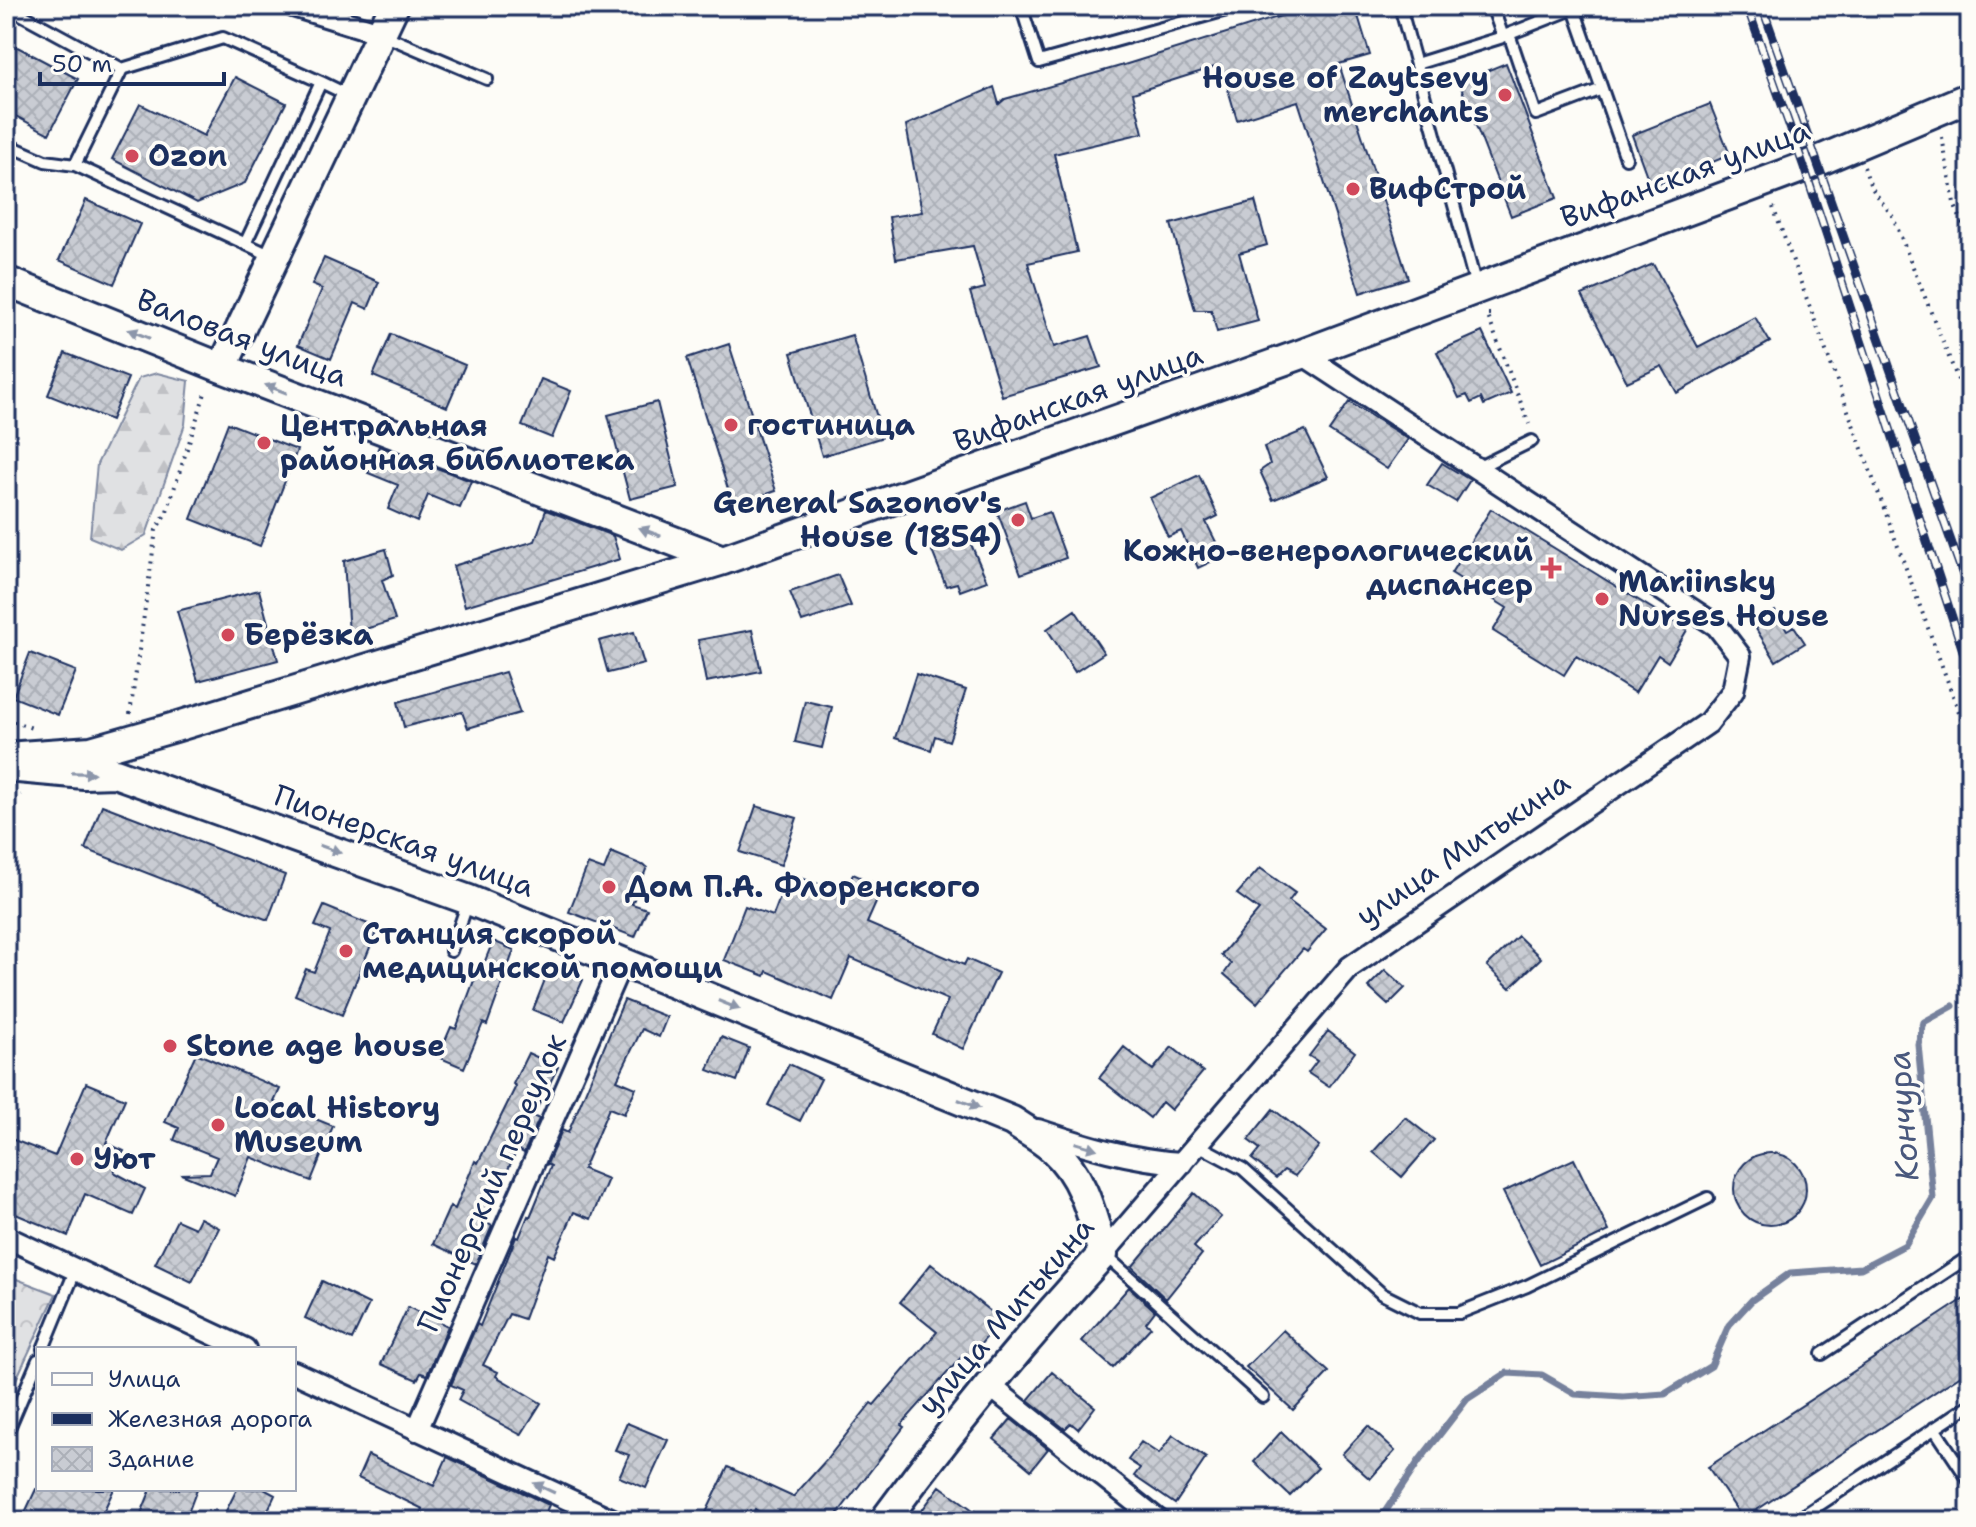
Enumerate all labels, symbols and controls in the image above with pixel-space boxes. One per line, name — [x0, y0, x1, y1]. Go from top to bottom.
scale bar — [40, 36, 224, 86]
text: 50 m — [52, 48, 112, 80]
place label: House of Zaytsevy merchants — [1202, 57, 1489, 132]
marker: House of Zaytsevy merchants — [1496, 86, 1514, 104]
street label: Вифанская улица — [1555, 109, 1815, 238]
place label: Ozon — [148, 135, 227, 176]
marker: Ozon — [123, 147, 141, 165]
place label: ВифСтрой — [1369, 168, 1526, 209]
marker: ВифСтрой — [1344, 180, 1362, 198]
street label: Валовая улица — [131, 279, 354, 397]
one-way arrow — [127, 327, 151, 340]
street label: Вифанская улица — [948, 333, 1208, 462]
one-way arrow — [264, 382, 288, 395]
place label: гостиница — [747, 404, 916, 445]
place label: Центральная районная библиотека — [280, 405, 635, 480]
marker: гостиница — [722, 416, 740, 434]
marker: Центральная районная библиотека — [255, 434, 273, 452]
place label: General Sazonov's House (1854) — [713, 482, 1002, 557]
marker: General Sazonov's House (1854) — [1009, 511, 1027, 529]
one-way arrow — [638, 525, 662, 538]
place label: Кожно-венерологический диспансер — [1123, 530, 1533, 605]
marker: Кожно-венерологический диспансер — [1540, 557, 1562, 579]
place label: Mariinsky Nurses House — [1618, 561, 1829, 636]
marker: Mariinsky Nurses House — [1593, 590, 1611, 608]
place label: Берёзка — [244, 614, 374, 655]
marker: Берёзка — [219, 626, 237, 644]
street label: улица Митькина — [1348, 762, 1578, 935]
one-way arrow — [71, 767, 96, 780]
street label: Пионерская улица — [268, 774, 540, 907]
one-way arrow — [318, 843, 342, 856]
place label: Дом П.А. Флоренского — [625, 866, 980, 907]
marker: Дом П.А. Флоренского — [600, 878, 618, 896]
place label: Станция скорой медицинской помощи — [362, 913, 723, 988]
marker: Станция скорой медицинской помощи — [337, 942, 355, 960]
one-way arrow — [717, 998, 741, 1011]
place label: Stone age house — [186, 1025, 445, 1066]
street label: Пионерский переулок — [407, 1027, 576, 1339]
marker: Stone age house — [161, 1037, 179, 1055]
water label: Кончура — [1876, 1049, 1929, 1183]
place label: Local History Museum — [234, 1087, 440, 1162]
one-way arrow — [957, 1097, 981, 1110]
marker: Local History Museum — [209, 1116, 227, 1134]
place label: Уют — [93, 1138, 156, 1179]
one-way arrow — [1074, 1140, 1098, 1153]
marker: Уют — [68, 1150, 86, 1168]
street label: улица Митькина — [908, 1208, 1103, 1423]
legend — [36, 1347, 296, 1491]
text: Улица — [108, 1363, 181, 1395]
text: Железная дорога — [108, 1403, 312, 1435]
text: Здание — [108, 1443, 195, 1475]
one-way arrow — [532, 1482, 556, 1495]

